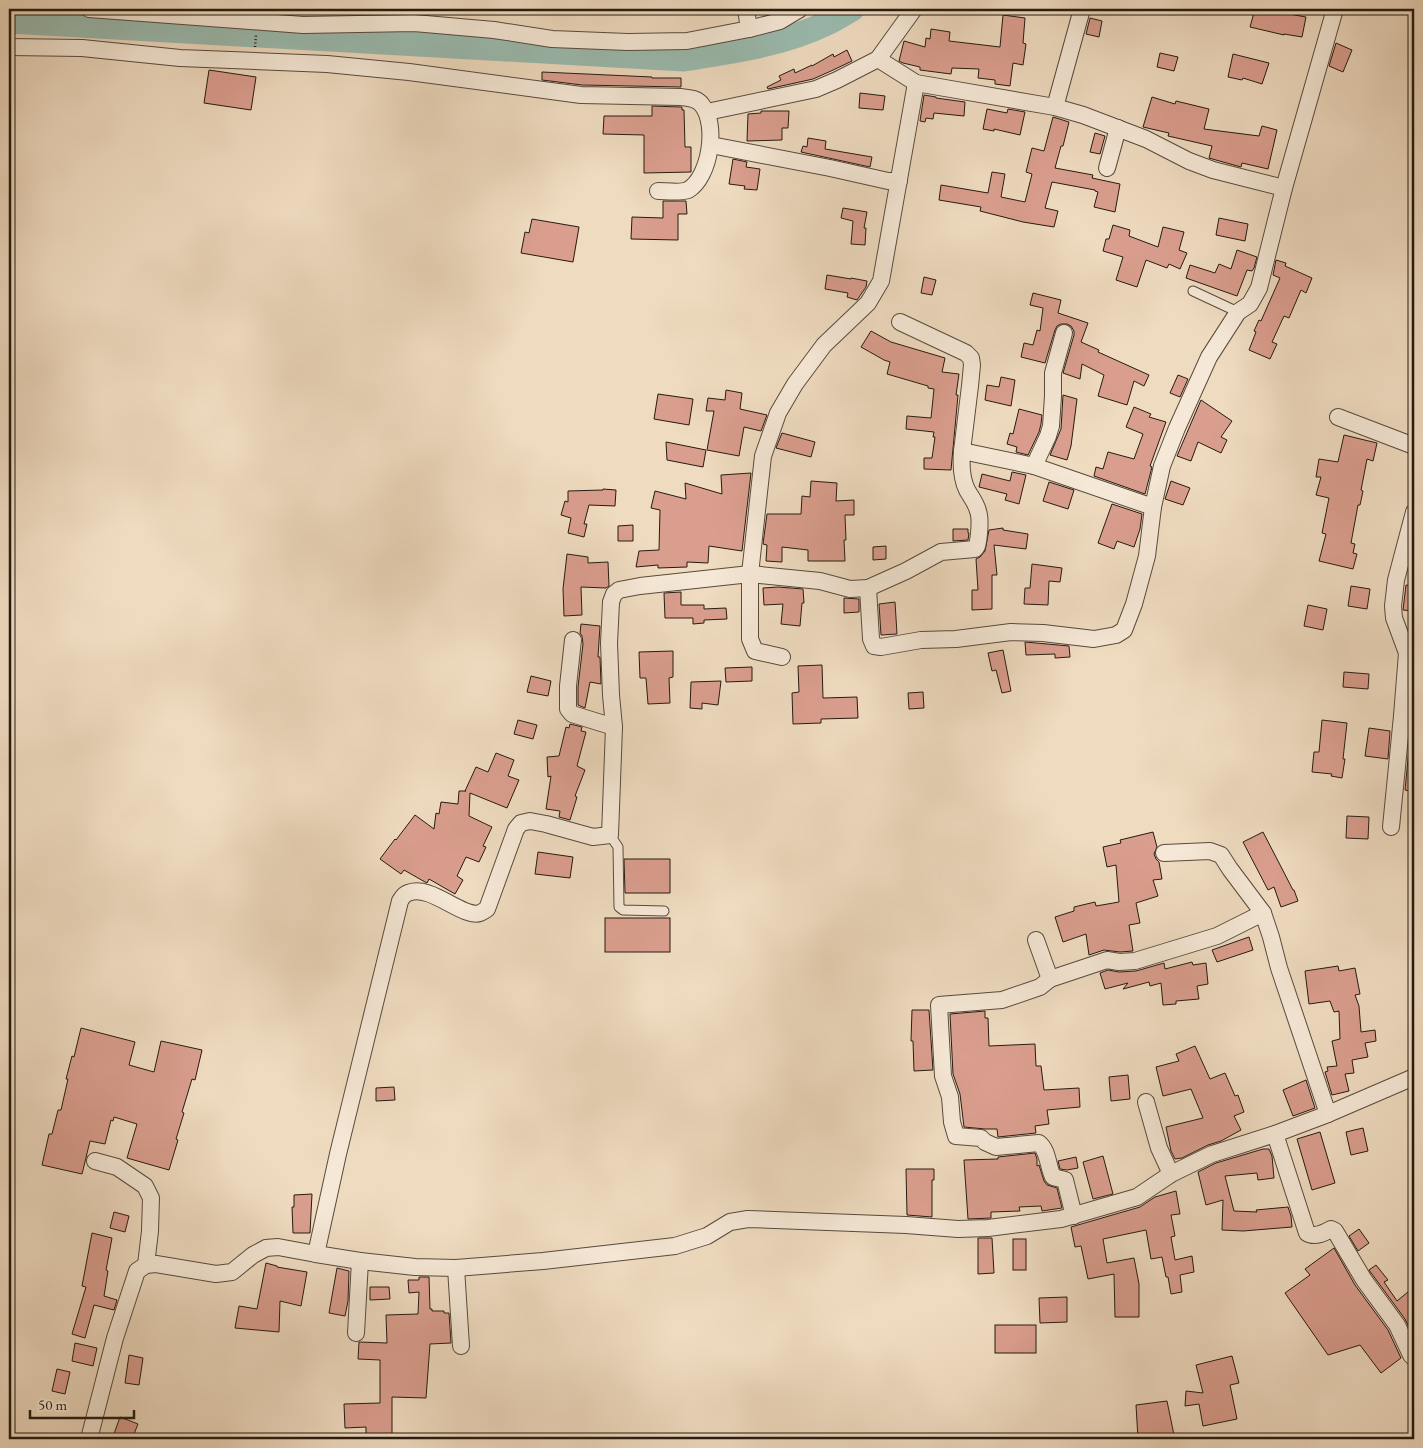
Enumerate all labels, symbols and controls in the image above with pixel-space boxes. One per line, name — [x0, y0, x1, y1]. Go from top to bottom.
scale bar — [30, 1388, 134, 1420]
text: 50 m — [38, 1395, 67, 1414]

